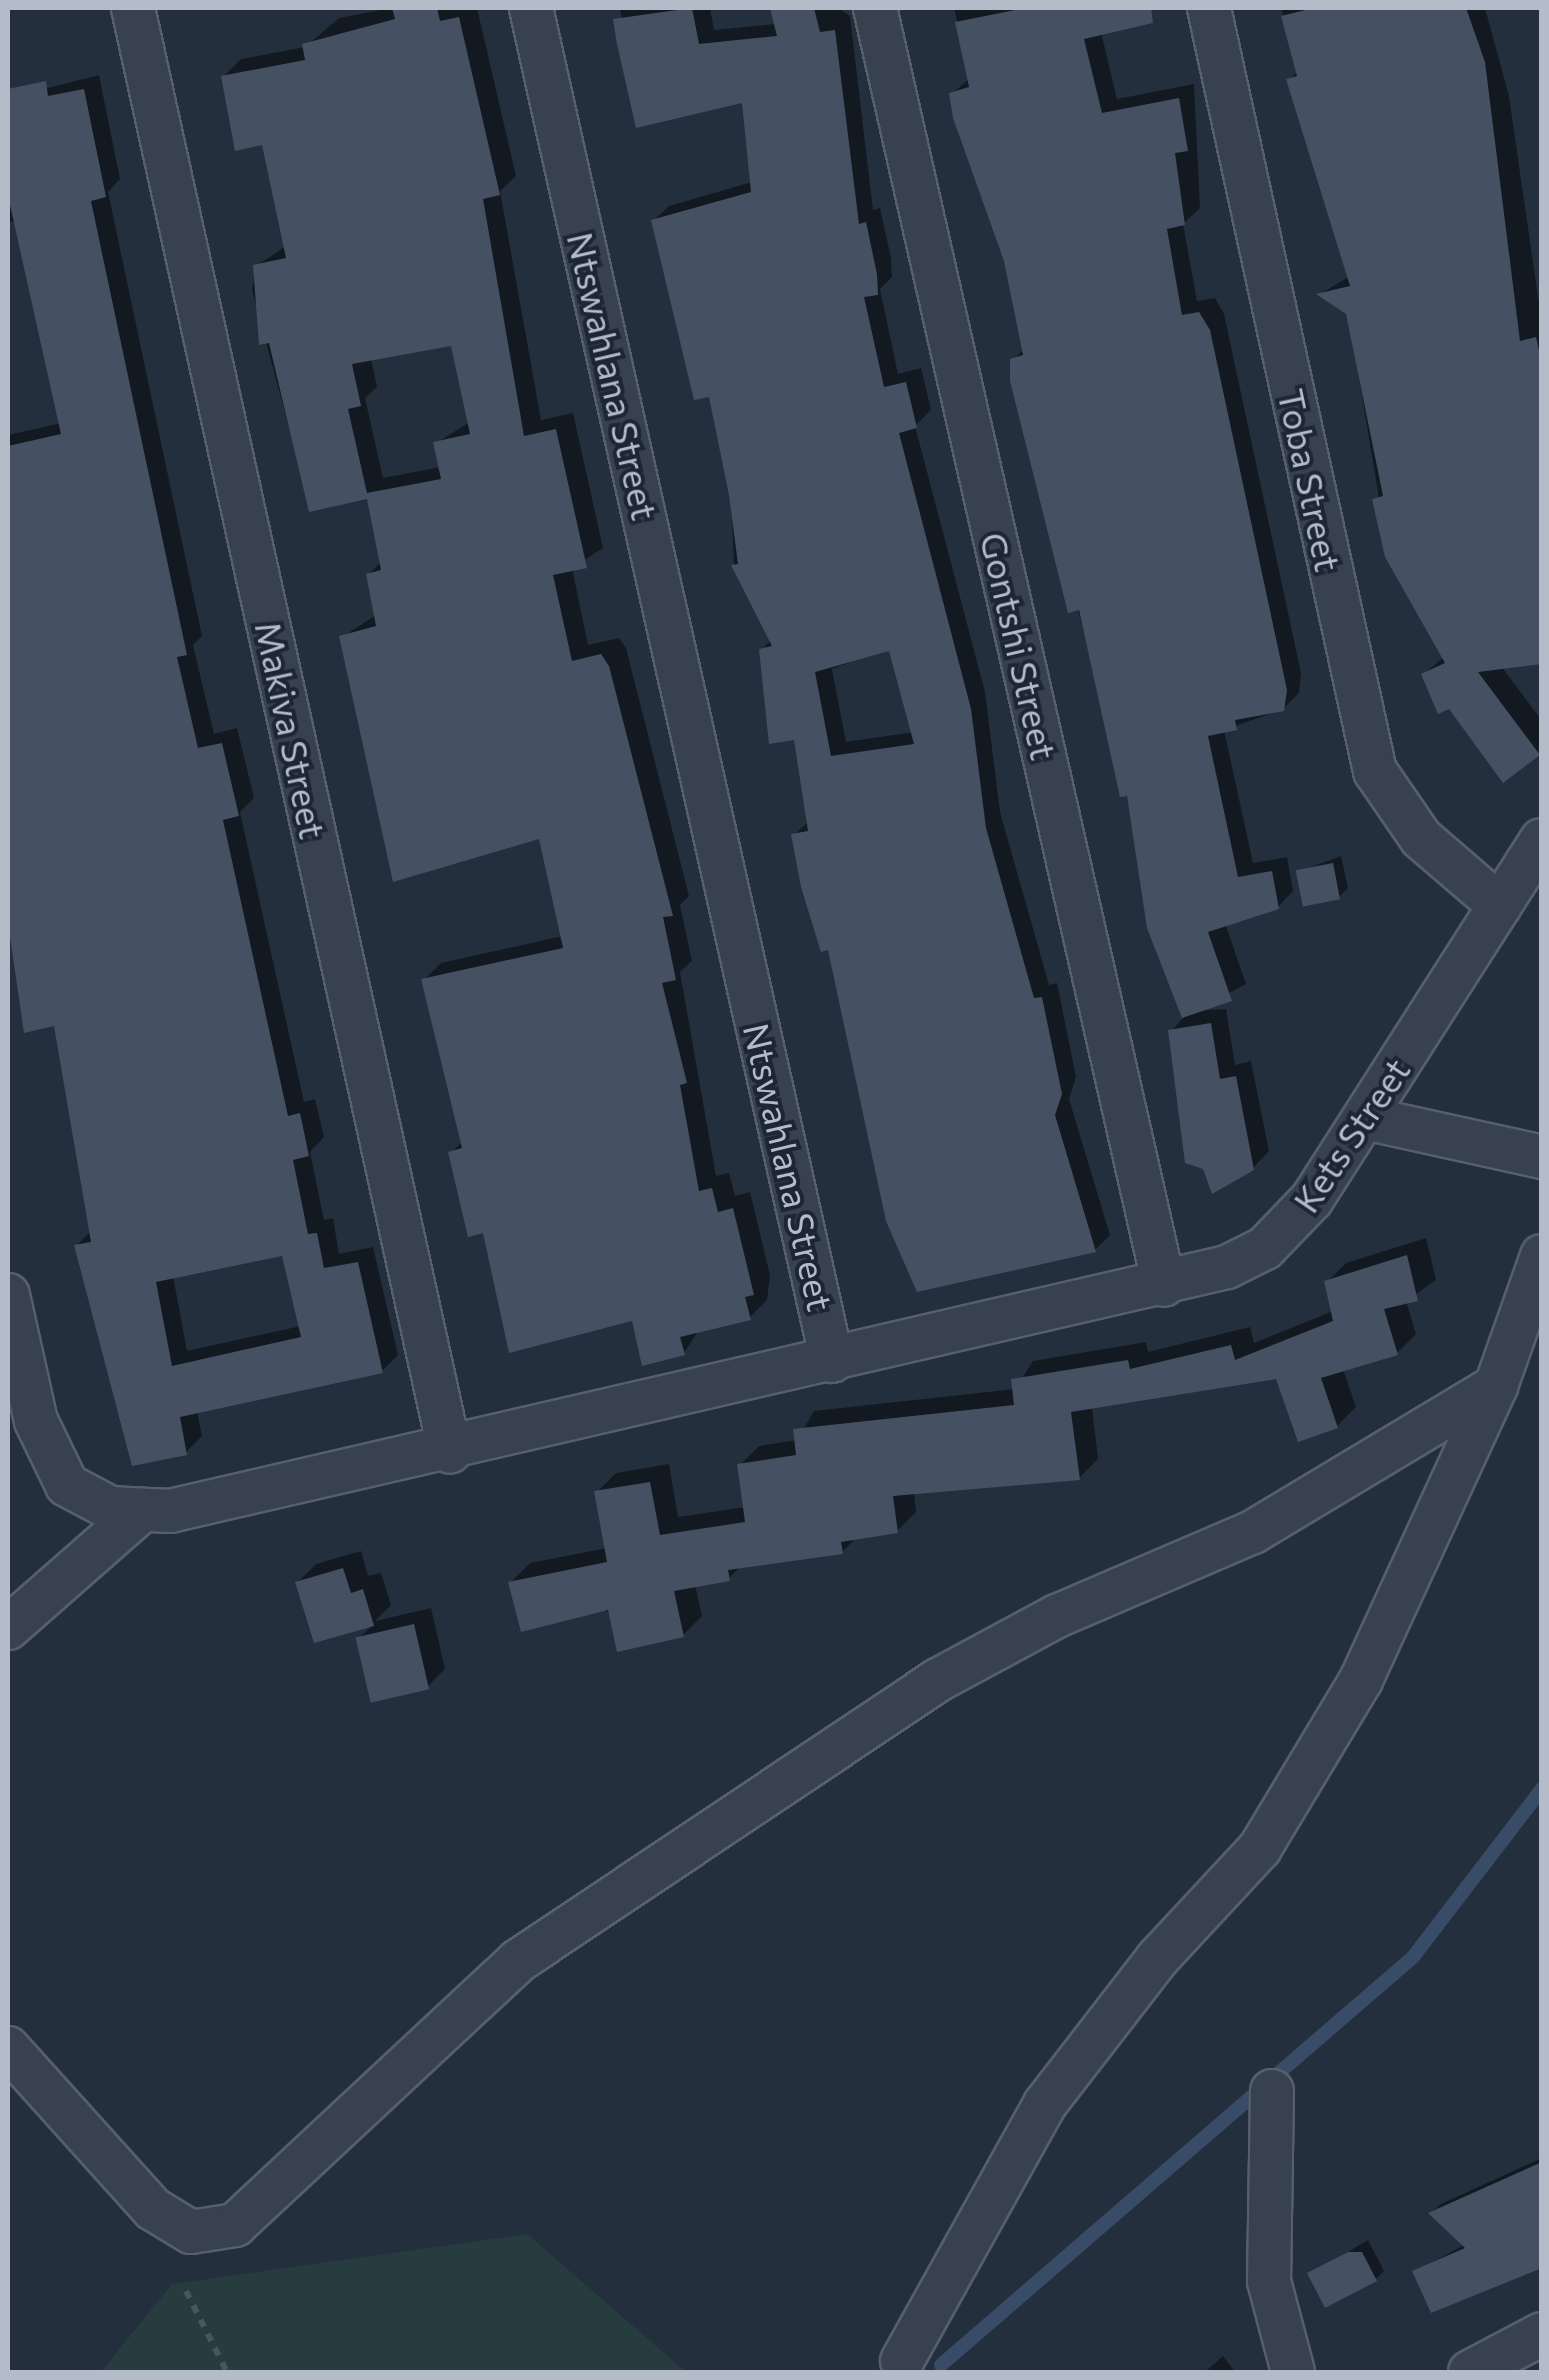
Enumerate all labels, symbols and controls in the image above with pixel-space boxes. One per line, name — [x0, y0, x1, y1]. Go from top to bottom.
street label: Ntswahlana Street — [560, 228, 666, 524]
street label: Toba Street — [1270, 385, 1350, 575]
street label: Gontshi Street — [972, 528, 1066, 764]
street label: Makiva Street — [247, 618, 335, 842]
street label: Ntswahlana Street — [736, 1019, 842, 1315]
street label: Kets Street — [1284, 1050, 1418, 1220]

